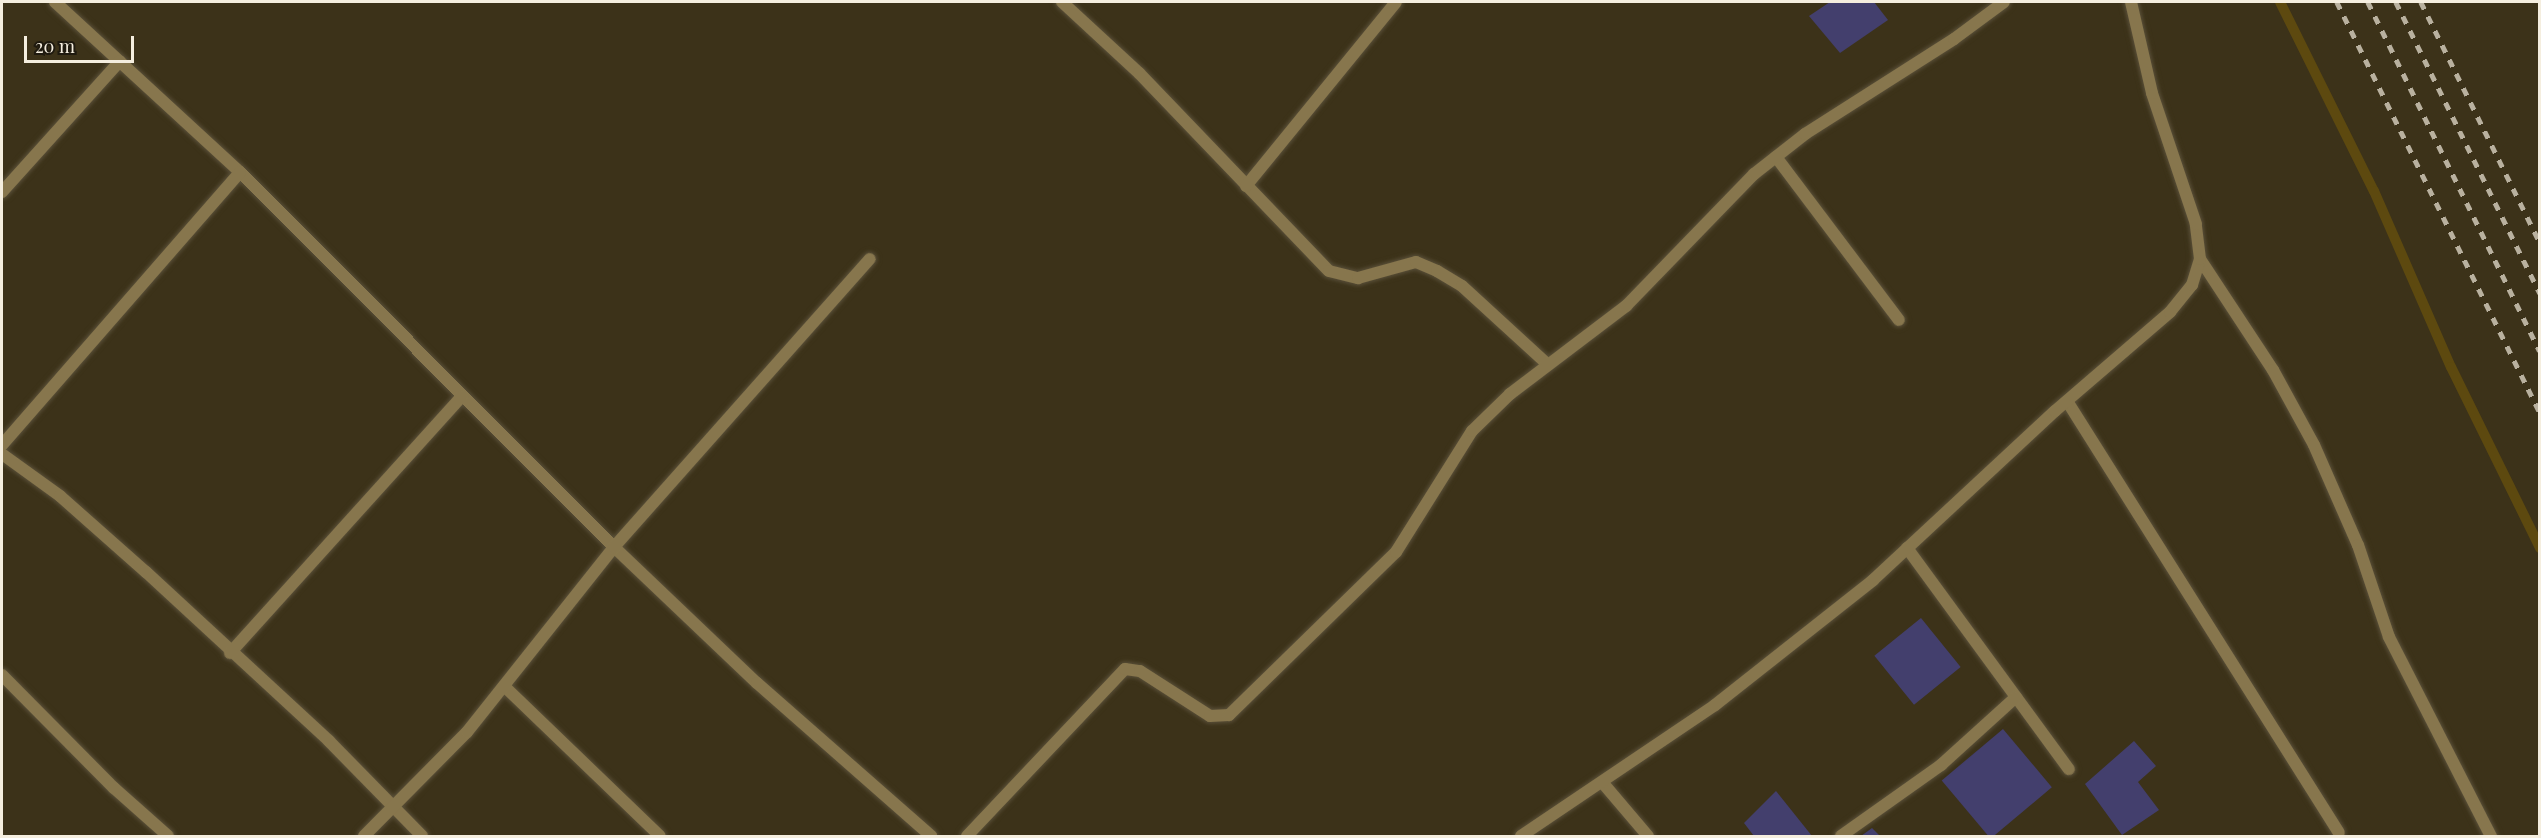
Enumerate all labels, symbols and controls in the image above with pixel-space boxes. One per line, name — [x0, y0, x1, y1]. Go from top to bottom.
scale bar — [27, 24, 136, 62]
text: 20 m — [35, 34, 75, 58]

